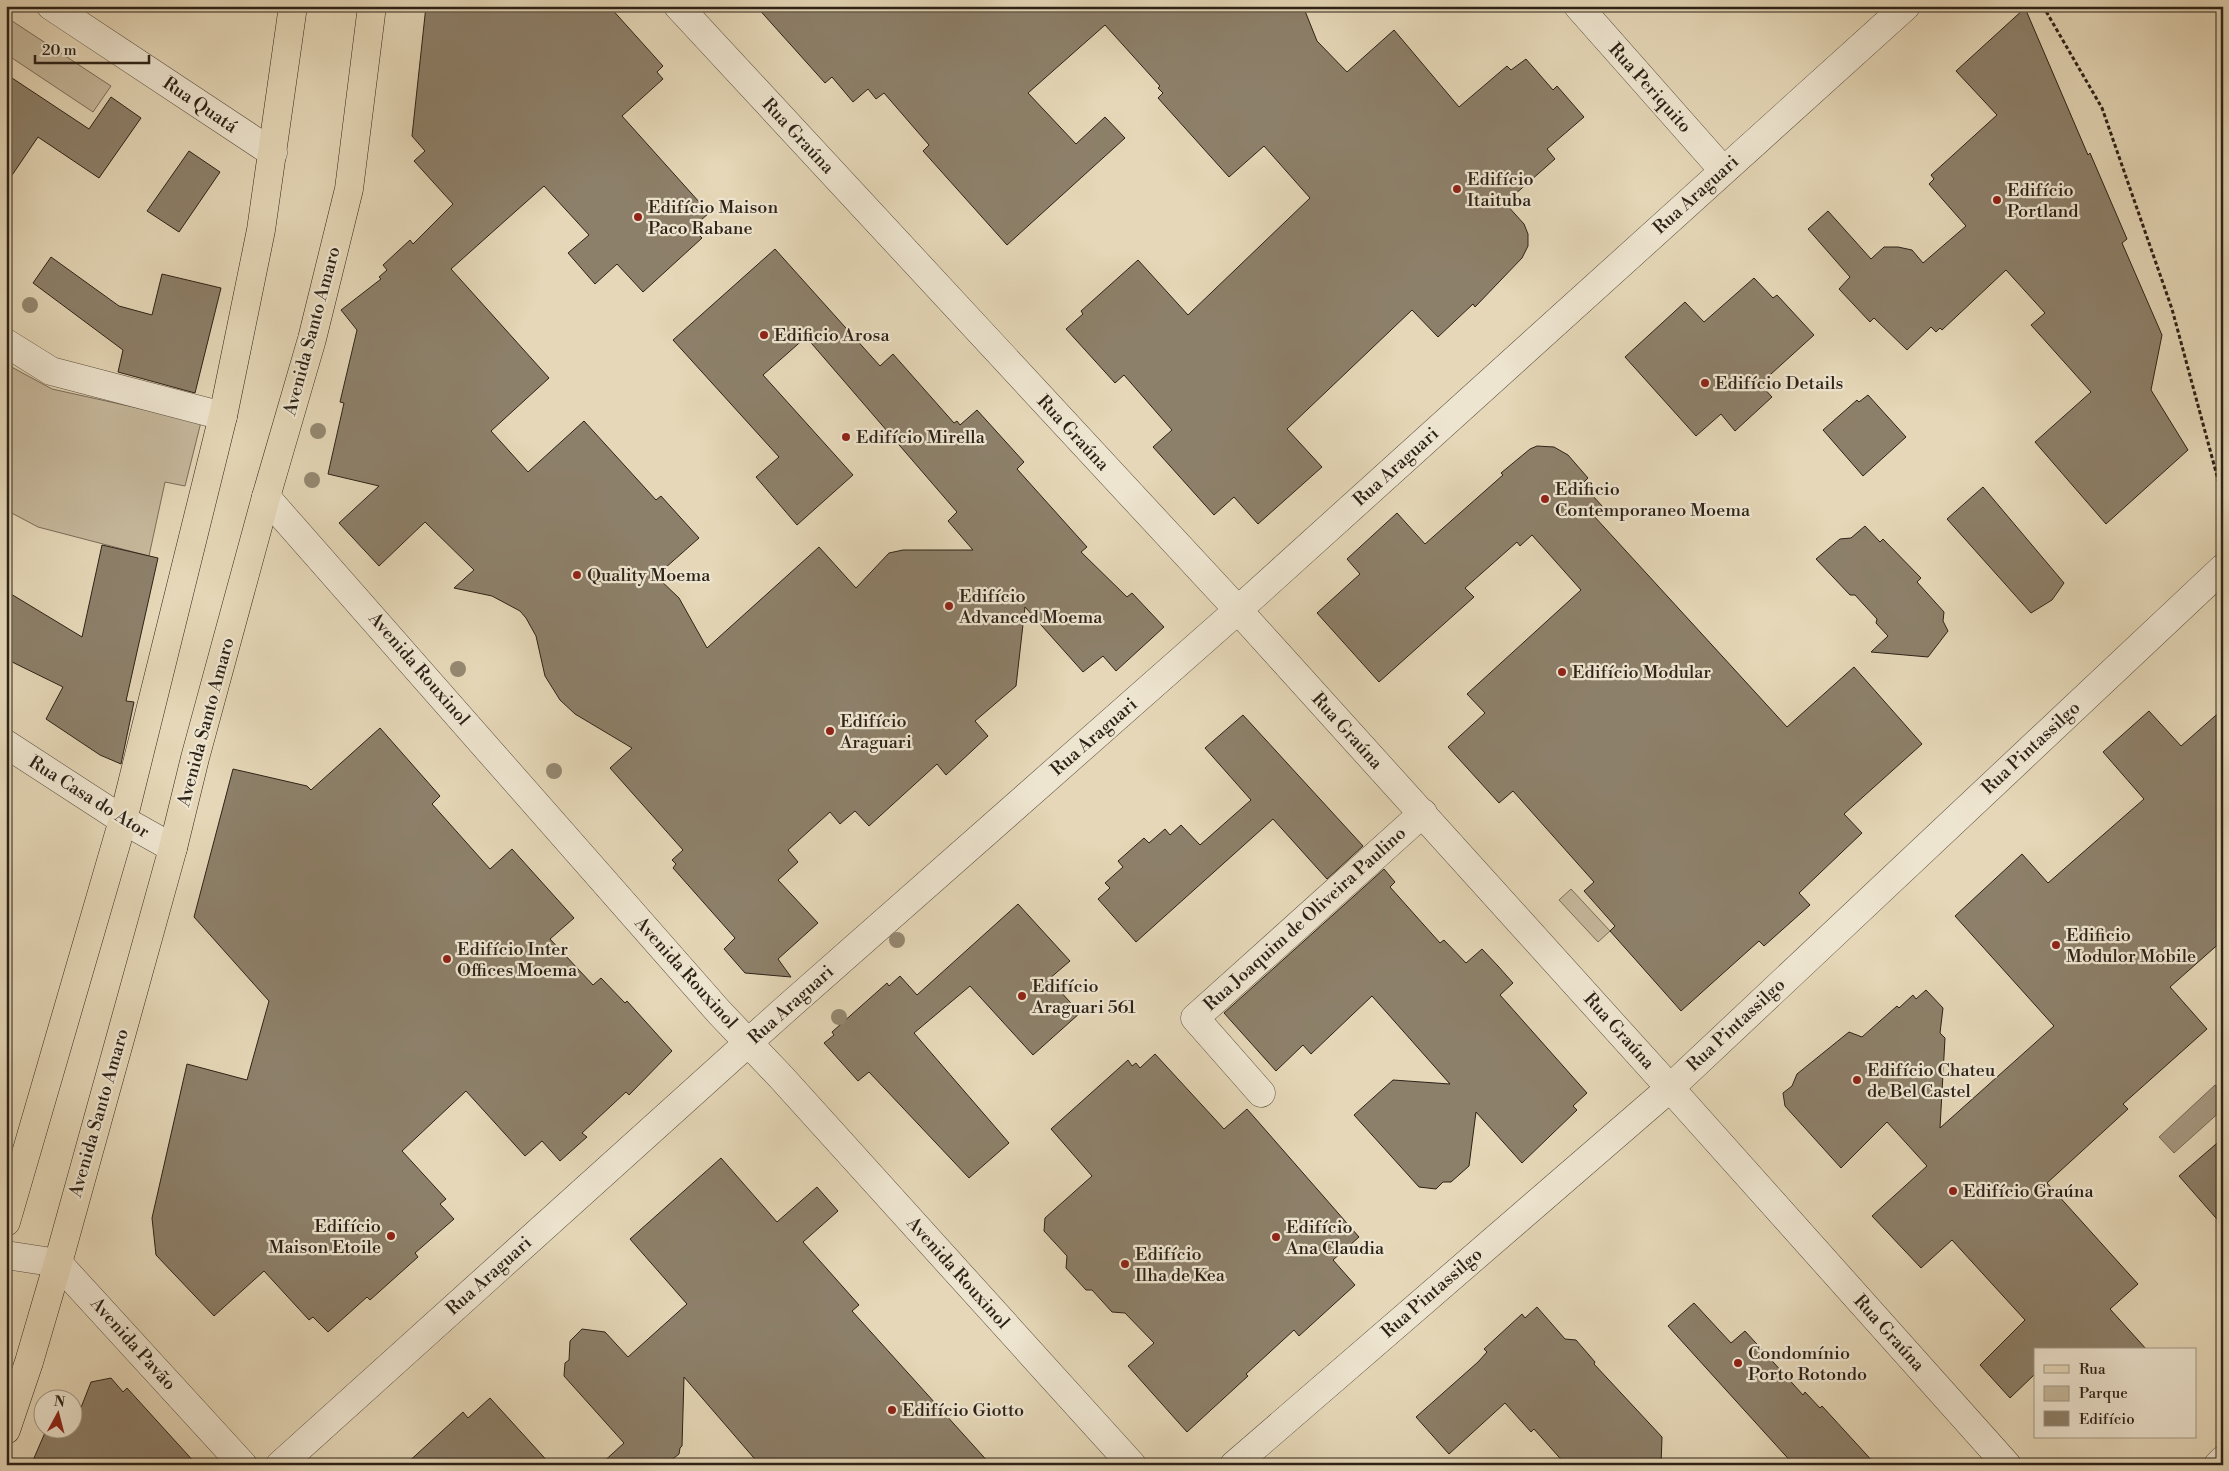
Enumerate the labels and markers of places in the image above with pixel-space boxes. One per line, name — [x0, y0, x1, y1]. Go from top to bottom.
place label: Edifício Itaituba — [1467, 168, 1534, 212]
place label: Edifício Portland — [2007, 179, 2079, 223]
marker: Edifício Itaituba — [1451, 183, 1463, 195]
marker: Edifício Portland — [1991, 194, 2003, 206]
place label: Edifício Maison Paco Rabane — [648, 196, 778, 240]
marker: Edifício Maison Paco Rabane — [632, 211, 644, 223]
place label: Edificio Arosa — [774, 324, 890, 347]
marker: Edificio Arosa — [758, 329, 770, 341]
place label: Edifício Details — [1715, 372, 1844, 395]
marker: Edifício Details — [1699, 377, 1711, 389]
place label: Edifício Mirella — [856, 426, 986, 449]
marker: Edifício Mirella — [840, 431, 852, 443]
place label: Edificio Contemporaneo Moema — [1555, 478, 1751, 522]
marker: Edificio Contemporaneo Moema — [1539, 493, 1551, 505]
place label: Quality Moema — [587, 564, 711, 587]
marker: Quality Moema — [571, 569, 583, 581]
place label: Edifício Advanced Moema — [958, 585, 1103, 629]
marker: Edifício Advanced Moema — [943, 600, 955, 612]
place label: Edifício Modular — [1572, 661, 1711, 684]
marker: Edifício Modular — [1556, 666, 1568, 678]
place label: Edifício Araguari — [839, 710, 912, 754]
marker: Edifício Araguari — [824, 725, 836, 737]
place label: Edificio Modulor Mobile — [2066, 924, 2196, 968]
place label: Edifício Inter Offices Moema — [457, 938, 578, 982]
marker: Edificio Modulor Mobile — [2050, 939, 2062, 951]
marker: Edifício Inter Offices Moema — [441, 953, 453, 965]
place label: Edifício Araguari 561 — [1031, 975, 1136, 1019]
marker: Edifício Araguari 561 — [1016, 990, 1028, 1002]
place label: Edifício Chateu de Bel Castel — [1867, 1059, 1996, 1103]
marker: Edifício Chateu de Bel Castel — [1851, 1074, 1863, 1086]
place label: Edifício Graúna — [1963, 1180, 2094, 1203]
marker: Edifício Graúna — [1947, 1185, 1959, 1197]
place label: Edifício Maison Etoile — [269, 1215, 381, 1259]
place label: Edifício Ana Claudia — [1285, 1216, 1385, 1260]
marker: Edifício Maison Etoile — [385, 1230, 397, 1242]
marker: Edifício Ana Claudia — [1270, 1231, 1282, 1243]
place label: Edifício Ilha de Kea — [1135, 1243, 1226, 1287]
marker: Edifício Ilha de Kea — [1119, 1258, 1131, 1270]
place label: Condomínio Porto Rotondo — [1748, 1342, 1867, 1386]
marker: Condomínio Porto Rotondo — [1732, 1357, 1744, 1369]
place label: Edifício Giotto — [902, 1399, 1024, 1422]
marker: Edifício Giotto — [886, 1404, 898, 1416]

